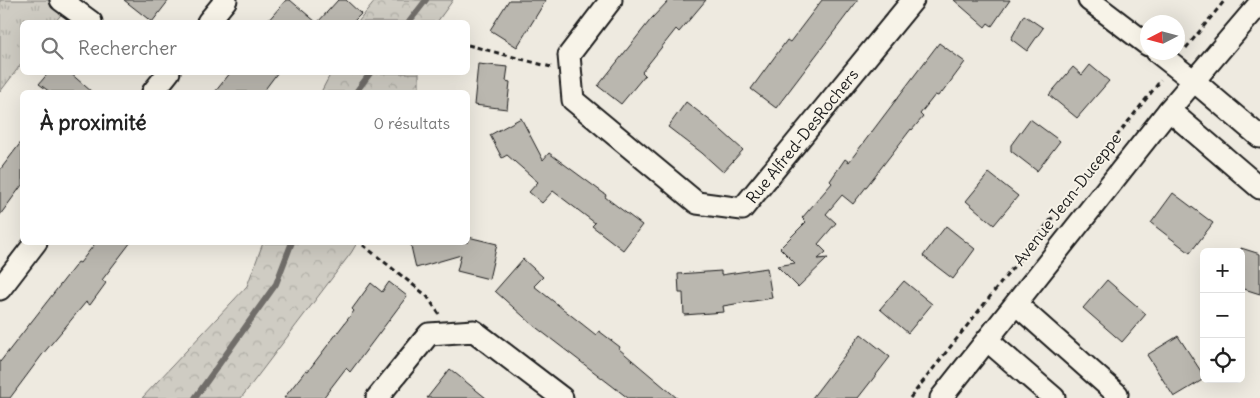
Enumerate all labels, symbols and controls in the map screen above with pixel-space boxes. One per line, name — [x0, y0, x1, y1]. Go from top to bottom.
north arrow — [1140, 15, 1185, 60]
search box — [20, 20, 470, 75]
icon: search — [38, 34, 66, 62]
text: Rechercher — [78, 36, 177, 60]
street label: Rue Alfred-DesRochers — [742, 65, 862, 207]
text: À proximité — [40, 109, 147, 136]
text: 0 résultats — [374, 113, 450, 133]
street label: Avenue Jean-Duceppe — [1009, 129, 1125, 269]
map controls — [1200, 248, 1245, 383]
button: + — [1200, 248, 1245, 293]
button: − — [1200, 293, 1245, 338]
button: locate — [1200, 338, 1245, 383]

